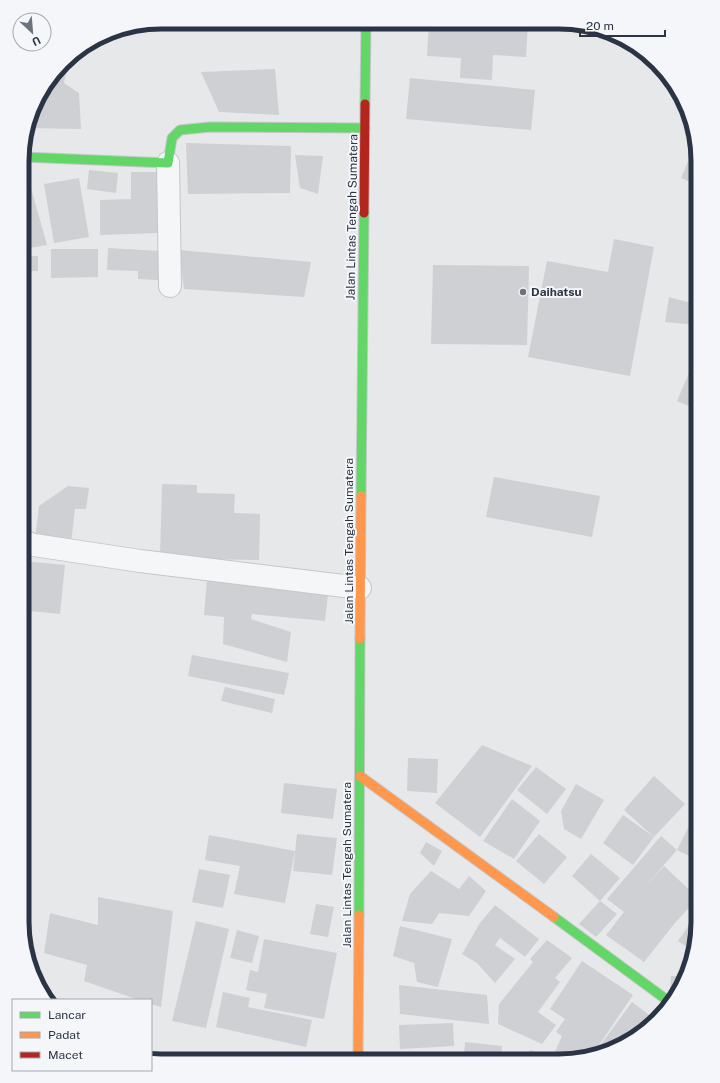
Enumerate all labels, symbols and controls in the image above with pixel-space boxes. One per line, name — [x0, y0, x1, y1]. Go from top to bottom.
north arrow — [12, 12, 52, 52]
scale bar — [580, 12, 665, 38]
text: 20 m — [586, 19, 614, 33]
text: U — [30, 34, 43, 48]
street label: Jalan Lintas Tengah Sumatera — [344, 134, 360, 300]
place label: Daihatsu — [531, 285, 582, 299]
marker: Daihatsu — [518, 287, 528, 297]
street label: Jalan Lintas Tengah Sumatera — [342, 458, 356, 624]
street label: Jalan Lintas Tengah Sumatera — [340, 782, 354, 948]
legend — [12, 999, 152, 1071]
text: Lancar — [48, 1008, 86, 1022]
text: Padat — [48, 1028, 81, 1042]
text: Macet — [48, 1048, 83, 1062]

